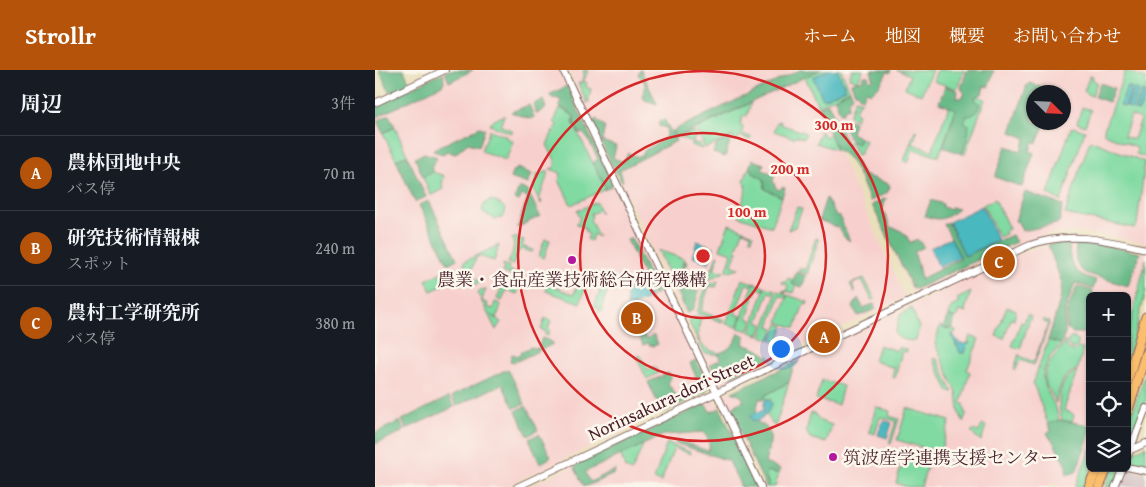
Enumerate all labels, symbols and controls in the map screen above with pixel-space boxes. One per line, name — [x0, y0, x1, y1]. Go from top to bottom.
text: Strollr — [25, 18, 96, 53]
text: ホーム — [803, 22, 857, 49]
text: 地図 — [885, 22, 921, 49]
text: 概要 — [949, 22, 985, 49]
text: お問い合わせ — [1013, 22, 1121, 49]
north arrow — [1026, 85, 1071, 130]
text: 周辺 — [20, 88, 62, 119]
text: 3件 — [331, 91, 355, 115]
text: 300 m — [814, 114, 854, 135]
text: 農林団地中央 — [67, 148, 181, 176]
text: 200 m — [770, 158, 810, 179]
text: A — [31, 161, 41, 185]
text: 70 m — [323, 161, 355, 185]
text: バス停 — [67, 176, 115, 200]
text: 100 m — [727, 201, 767, 222]
text: 研究技術情報棟 — [67, 223, 200, 251]
text: B — [31, 236, 41, 260]
text: 240 m — [315, 236, 355, 260]
pin: C — [983, 243, 1015, 281]
centre of rings — [694, 247, 712, 265]
text: スポット — [67, 251, 131, 275]
marker: 農業・食品産業技術総合研究機構 — [566, 254, 578, 266]
place label: 農業・食品産業技術総合研究機構 — [437, 266, 707, 293]
map controls — [1086, 292, 1131, 472]
button: + — [1086, 292, 1131, 337]
text: 農村工学研究所 — [67, 298, 200, 326]
pin: B — [621, 299, 653, 337]
text: C — [31, 311, 41, 335]
text: 380 m — [315, 311, 355, 335]
pin: A — [808, 318, 840, 356]
text: バス停 — [67, 326, 115, 350]
your location — [768, 336, 794, 362]
button: − — [1086, 337, 1131, 382]
street label: Norinsakura-dori Street — [583, 346, 759, 447]
button: locate — [1086, 382, 1131, 427]
button: layers — [1086, 427, 1131, 472]
place label: 筑波産学連携支援センター — [843, 444, 1058, 471]
marker: 筑波産学連携支援センター — [827, 451, 839, 463]

